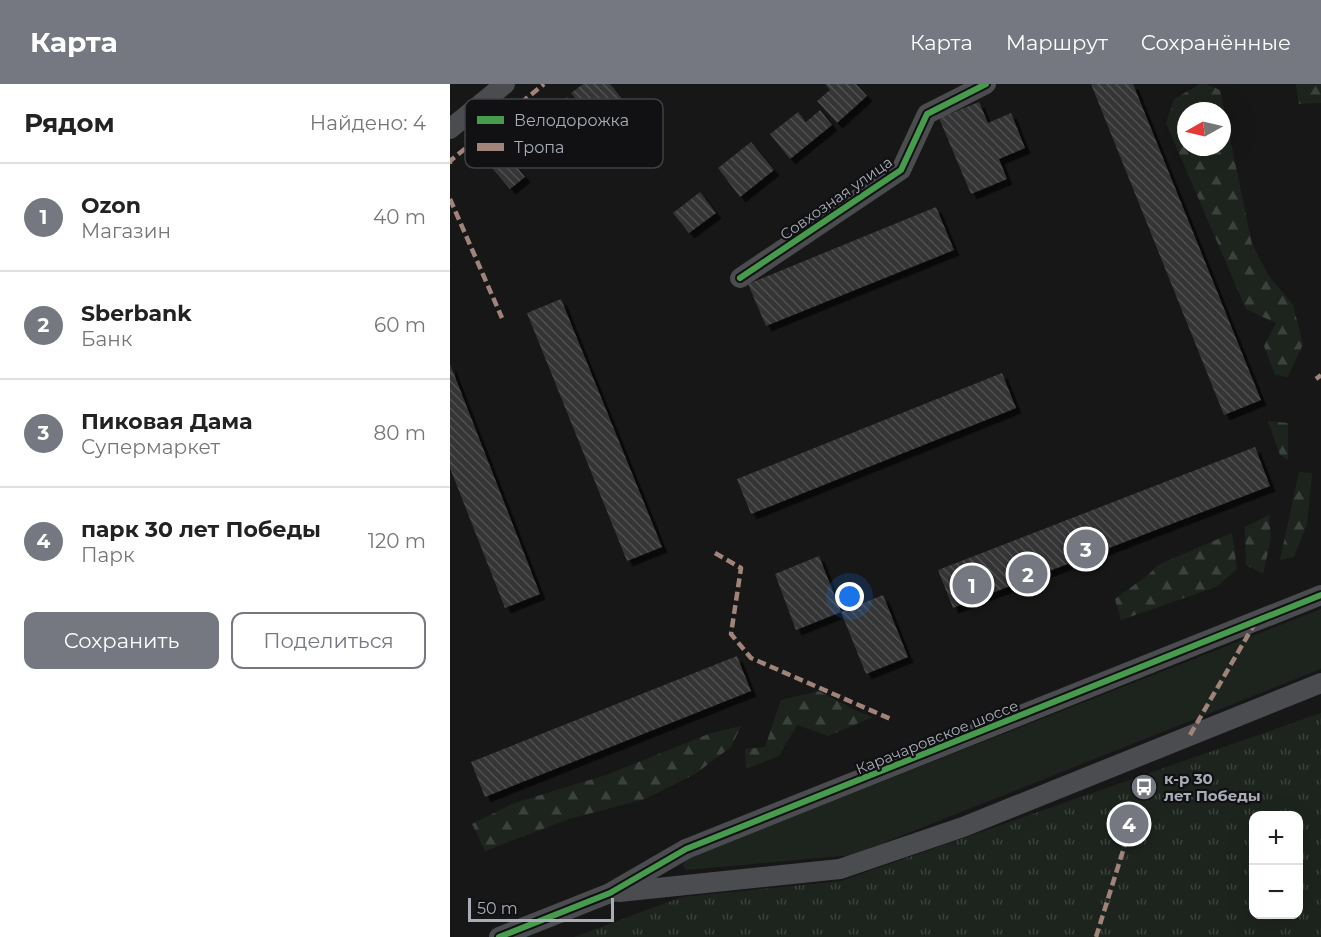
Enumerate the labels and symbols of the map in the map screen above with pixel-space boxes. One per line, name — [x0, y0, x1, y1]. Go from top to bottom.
legend — [465, 99, 663, 168]
north arrow — [1177, 102, 1231, 156]
text: Велодорожка — [514, 111, 629, 130]
text: Тропа — [514, 138, 564, 157]
street label: Совхозная улица — [776, 152, 896, 244]
pin: 3 — [1066, 526, 1106, 572]
pin: 2 — [1008, 552, 1048, 596]
pin: 1 — [952, 562, 992, 608]
your location — [835, 582, 864, 611]
street label: Карачаровское шоссе — [853, 696, 1021, 778]
place label: к-р 30 лет Победы — [1164, 769, 1261, 805]
bus stop icon: к-р 30 лет Победы — [1129, 772, 1159, 802]
pin: 4 — [1110, 802, 1148, 846]
scale bar — [468, 895, 614, 922]

